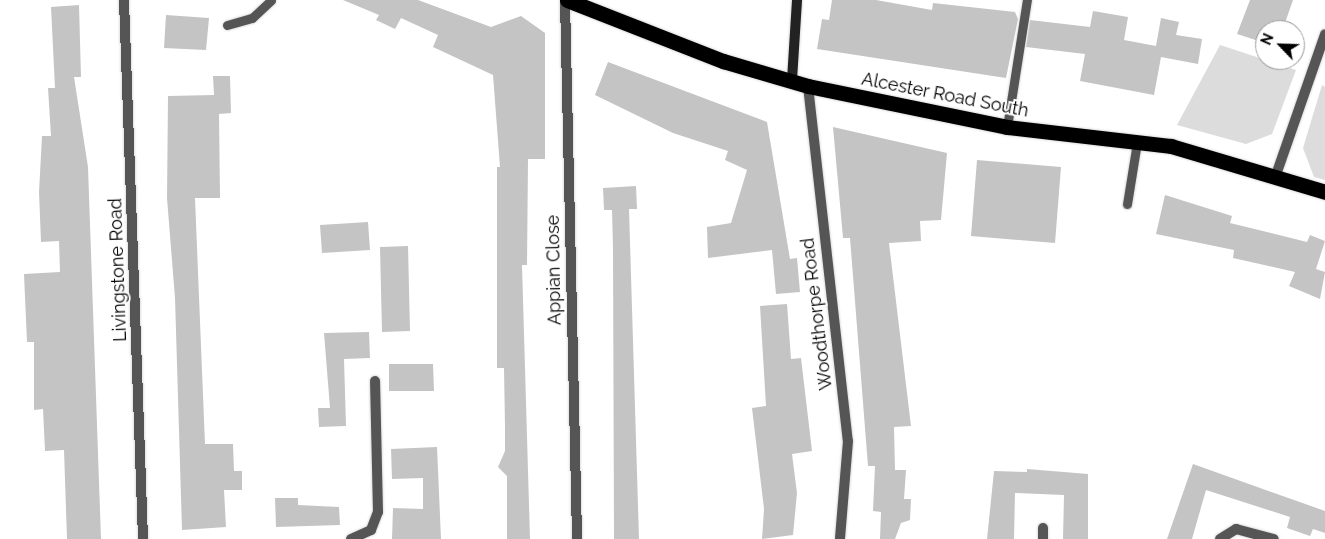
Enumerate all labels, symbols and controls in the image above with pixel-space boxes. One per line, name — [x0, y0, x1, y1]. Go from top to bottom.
north arrow — [1255, 20, 1305, 70]
text: N — [1258, 31, 1277, 47]
street label: Alcester Road South — [859, 68, 1031, 122]
street label: Livingstone Road — [105, 198, 131, 342]
street label: Appian Close — [542, 215, 566, 325]
street label: Woodthorpe Road — [797, 237, 837, 391]

